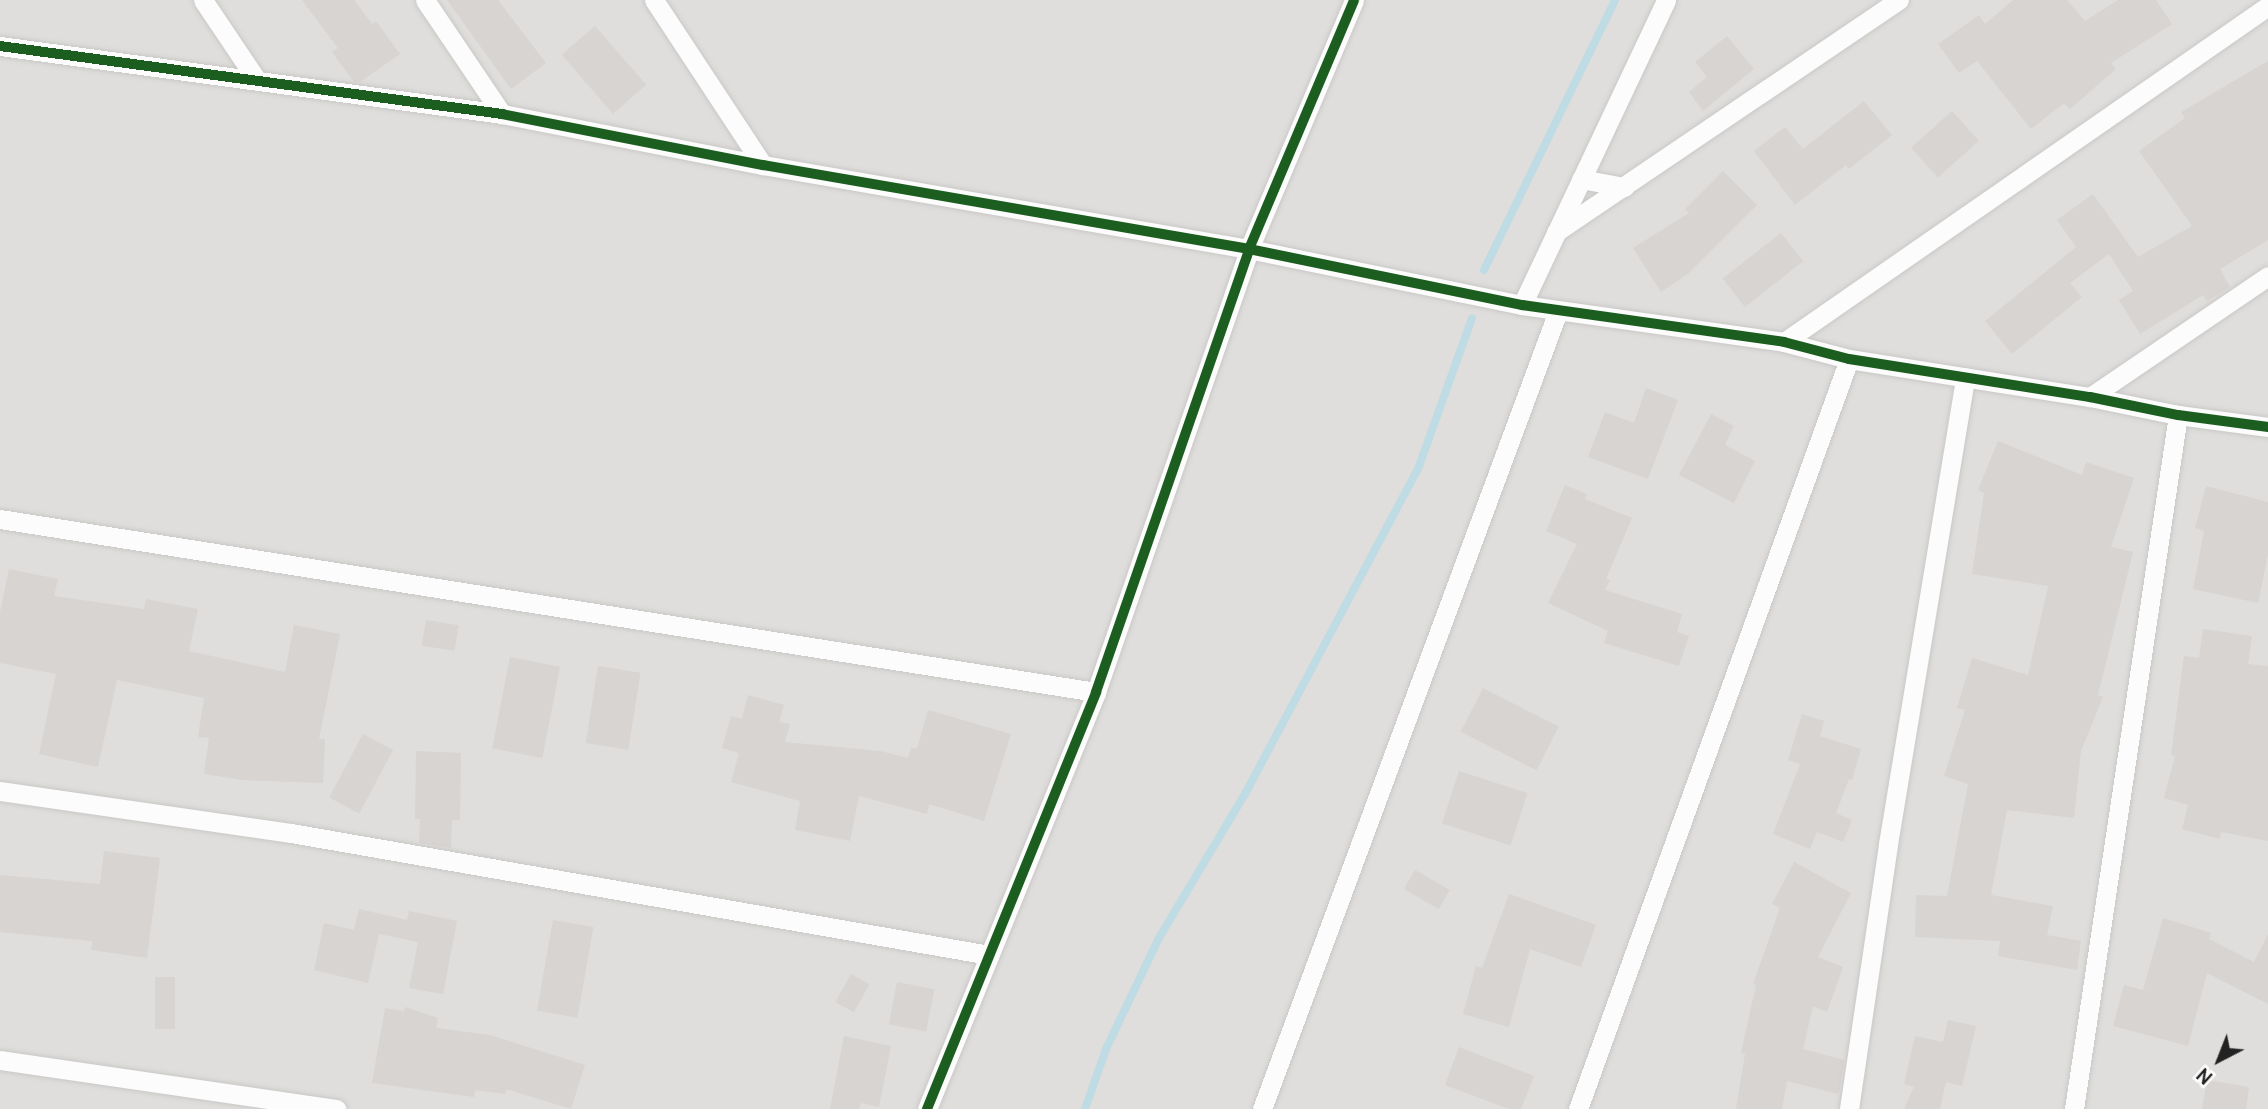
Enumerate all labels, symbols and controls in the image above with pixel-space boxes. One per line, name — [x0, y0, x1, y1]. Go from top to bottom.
north arrow — [2184, 1025, 2254, 1095]
text: N — [2192, 1063, 2217, 1089]

